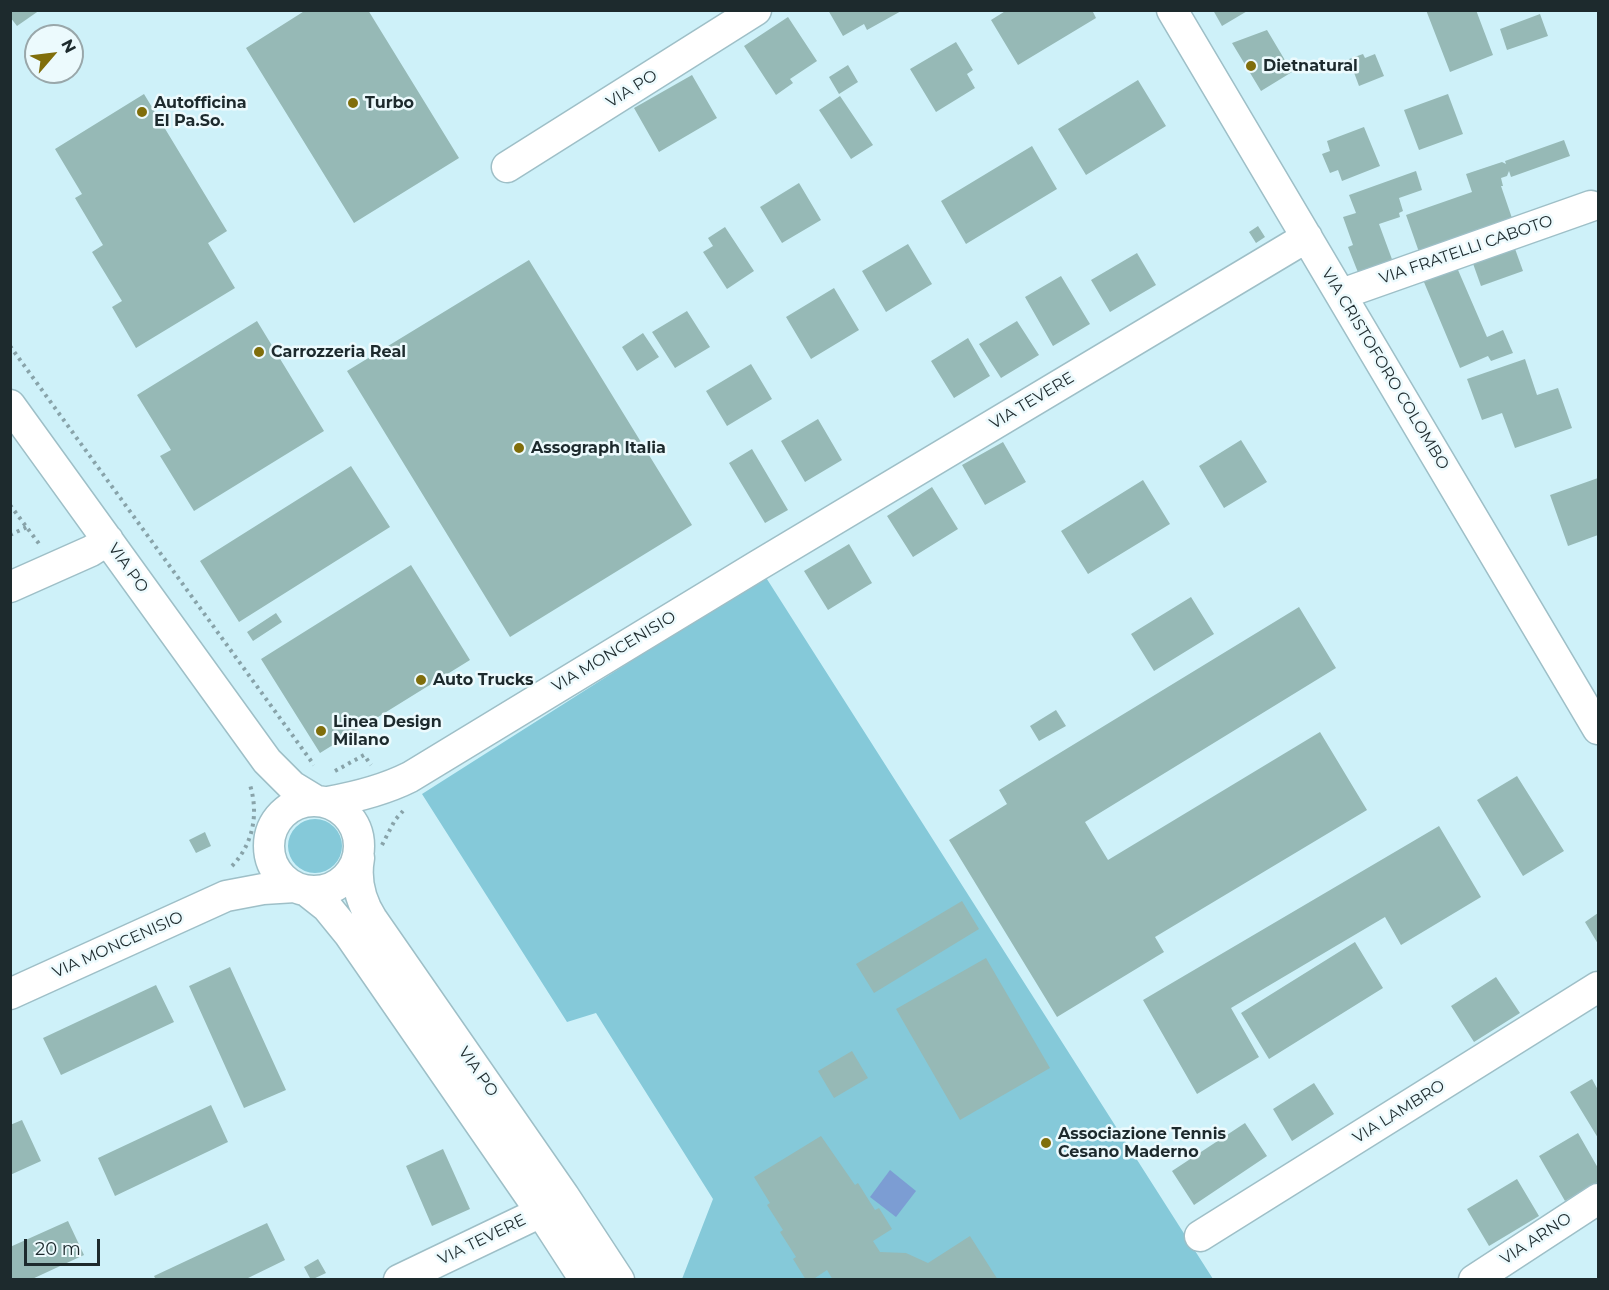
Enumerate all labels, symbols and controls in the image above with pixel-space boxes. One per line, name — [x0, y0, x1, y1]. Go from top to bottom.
north arrow — [24, 24, 84, 84]
text: N — [57, 36, 80, 56]
place label: Dietnatural — [1263, 56, 1358, 76]
marker: Dietnatural — [1244, 59, 1258, 73]
street label: VIA PO — [603, 66, 661, 112]
place label: Autofficina El Pa.So. — [154, 93, 247, 131]
place label: Turbo — [365, 93, 414, 113]
marker: Turbo — [346, 96, 360, 110]
marker: Autofficina El Pa.So. — [135, 105, 149, 119]
street label: VIA FRATELLI CABOTO — [1377, 211, 1555, 289]
street label: VIA CRISTOFORO COLOMBO — [1317, 265, 1453, 473]
place label: Carrozzeria Real — [271, 342, 406, 362]
marker: Carrozzeria Real — [252, 345, 266, 359]
street label: VIA TEVERE — [986, 368, 1078, 434]
place label: Assograph Italia — [531, 438, 666, 458]
marker: Assograph Italia — [512, 441, 526, 455]
street label: VIA PO — [104, 540, 152, 596]
street label: VIA MONCENISIO — [549, 607, 679, 697]
place label: Auto Trucks — [433, 670, 533, 690]
marker: Auto Trucks — [414, 673, 428, 687]
place label: Linea Design Milano — [333, 712, 442, 750]
marker: Linea Design Milano — [314, 724, 328, 738]
street label: VIA MONCENISIO — [50, 908, 186, 982]
street label: VIA PO — [454, 1043, 502, 1101]
street label: VIA LAMBRO — [1350, 1076, 1448, 1148]
place label: Associazione Tennis Cesano Maderno — [1058, 1124, 1226, 1162]
marker: Associazione Tennis Cesano Maderno — [1039, 1136, 1053, 1150]
street label: VIA ARNO — [1497, 1209, 1575, 1269]
street label: VIA TEVERE — [435, 1211, 529, 1269]
scale bar — [27, 1227, 104, 1265]
text: 20 m — [35, 1238, 81, 1260]

